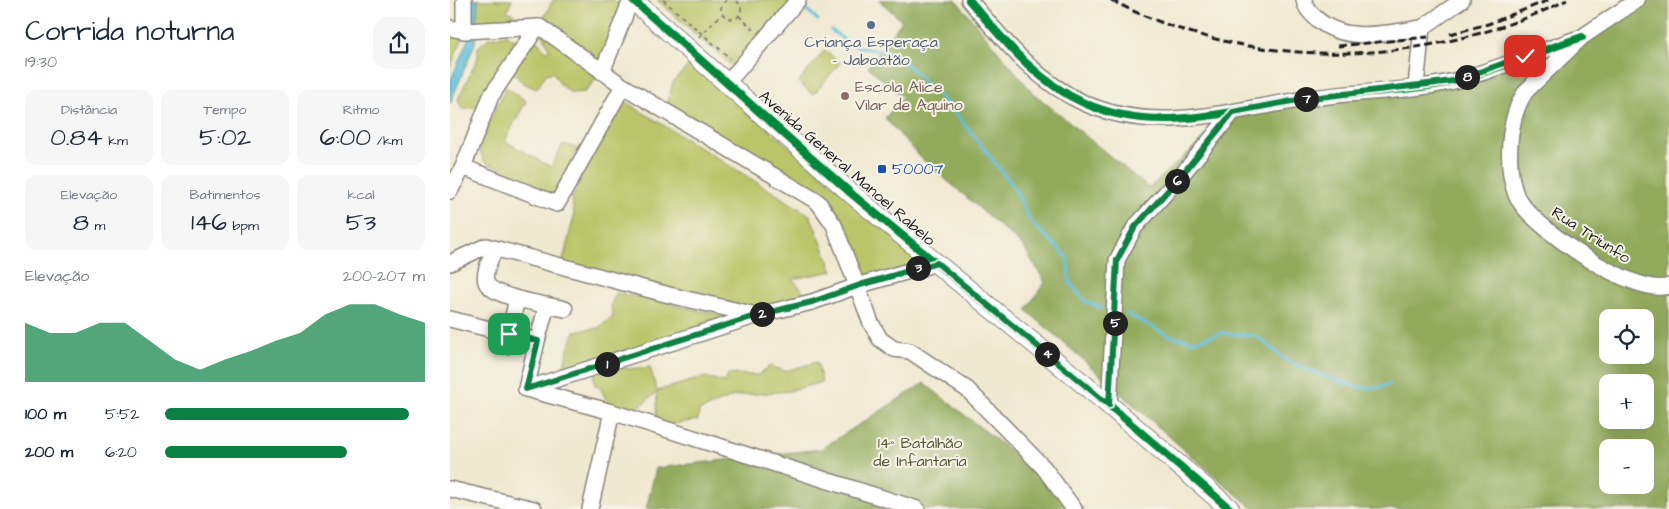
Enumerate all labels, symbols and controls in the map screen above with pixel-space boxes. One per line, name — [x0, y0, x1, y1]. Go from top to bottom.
text: Corrida noturna — [25, 12, 235, 51]
button: share — [373, 17, 425, 69]
marker: Criança Esperaça - Jaboatão — [865, 19, 877, 31]
place label: Criança Esperaça - Jaboatão — [804, 31, 938, 71]
pin — [1504, 35, 1546, 77]
icon: check — [1511, 42, 1539, 70]
text: 19:30 — [25, 51, 57, 73]
pin: 8 — [1454, 64, 1480, 90]
text: 8 — [1463, 67, 1472, 87]
place label: Escola Alice Vilar de Aquino — [855, 76, 963, 116]
street label: Avenida General Manoel Rabelo — [754, 85, 940, 251]
pin: 7 — [1294, 86, 1318, 112]
text: 7 — [1302, 89, 1311, 109]
marker: Escola Alice Vilar de Aquino — [839, 90, 851, 102]
text: Distância — [61, 100, 117, 120]
text: Tempo — [204, 100, 246, 120]
text: Ritmo — [343, 100, 379, 120]
text: 0.84 — [50, 120, 103, 155]
text: 5:02 — [199, 120, 251, 155]
text: 6:00 — [320, 120, 371, 155]
text: km — [103, 131, 128, 151]
text: /km — [371, 131, 402, 151]
place label: 50007 — [892, 158, 944, 180]
marker: 50007 — [876, 163, 888, 175]
pin: 6 — [1164, 168, 1190, 194]
text: 6 — [1173, 171, 1182, 191]
text: Elevação — [61, 185, 117, 205]
text: Batimentos — [190, 185, 260, 205]
text: kcal — [348, 185, 374, 205]
street label: Rua Triunfo — [1547, 201, 1635, 269]
text: 8 — [73, 205, 89, 240]
text: 146 — [191, 205, 227, 240]
text: 53 — [346, 205, 376, 240]
text: m — [89, 216, 105, 236]
text: bpm — [227, 216, 259, 236]
pin: 3 — [906, 256, 930, 280]
text: 3 — [915, 258, 922, 278]
text: Elevação — [25, 265, 89, 287]
text: 200–207 m — [343, 265, 425, 287]
pin: 2 — [750, 302, 774, 326]
text: 2 — [758, 304, 767, 324]
map controls — [1599, 309, 1654, 494]
button: locate — [1599, 309, 1654, 364]
pin: 5 — [1102, 310, 1128, 336]
pin — [488, 313, 530, 355]
text: 5 — [1111, 313, 1120, 333]
icon: arrive — [495, 320, 523, 348]
pin: 4 — [1034, 342, 1060, 366]
text: 4 — [1043, 344, 1052, 364]
pin: 1 — [594, 352, 620, 376]
text: 1 — [607, 354, 608, 374]
button: + — [1599, 374, 1654, 429]
text: 100 m — [25, 403, 66, 425]
text: 5:52 — [105, 403, 139, 425]
park label: 14° Batalhão de Infantaria — [873, 432, 967, 472]
button: − — [1599, 439, 1654, 494]
text: 200 m — [25, 441, 73, 463]
text: 6:20 — [105, 441, 137, 463]

